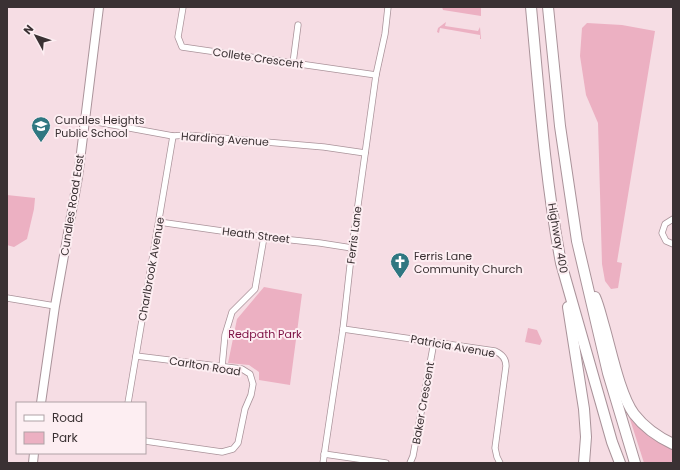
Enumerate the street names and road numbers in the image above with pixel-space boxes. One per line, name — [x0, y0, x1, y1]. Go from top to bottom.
street label: Collete Crescent — [212, 44, 304, 72]
street label: Harding Avenue — [181, 128, 270, 150]
street label: Cundles Road East — [56, 153, 88, 257]
street label: Highway 400 — [544, 202, 572, 274]
street label: Ferris Lane — [343, 205, 365, 265]
street label: Charlbrook Avenue — [134, 216, 168, 322]
street label: Heath Street — [221, 223, 291, 247]
street label: Patricia Avenue — [409, 331, 497, 361]
street label: Carlton Road — [168, 352, 242, 380]
street label: Baker Crescent — [408, 361, 438, 445]

